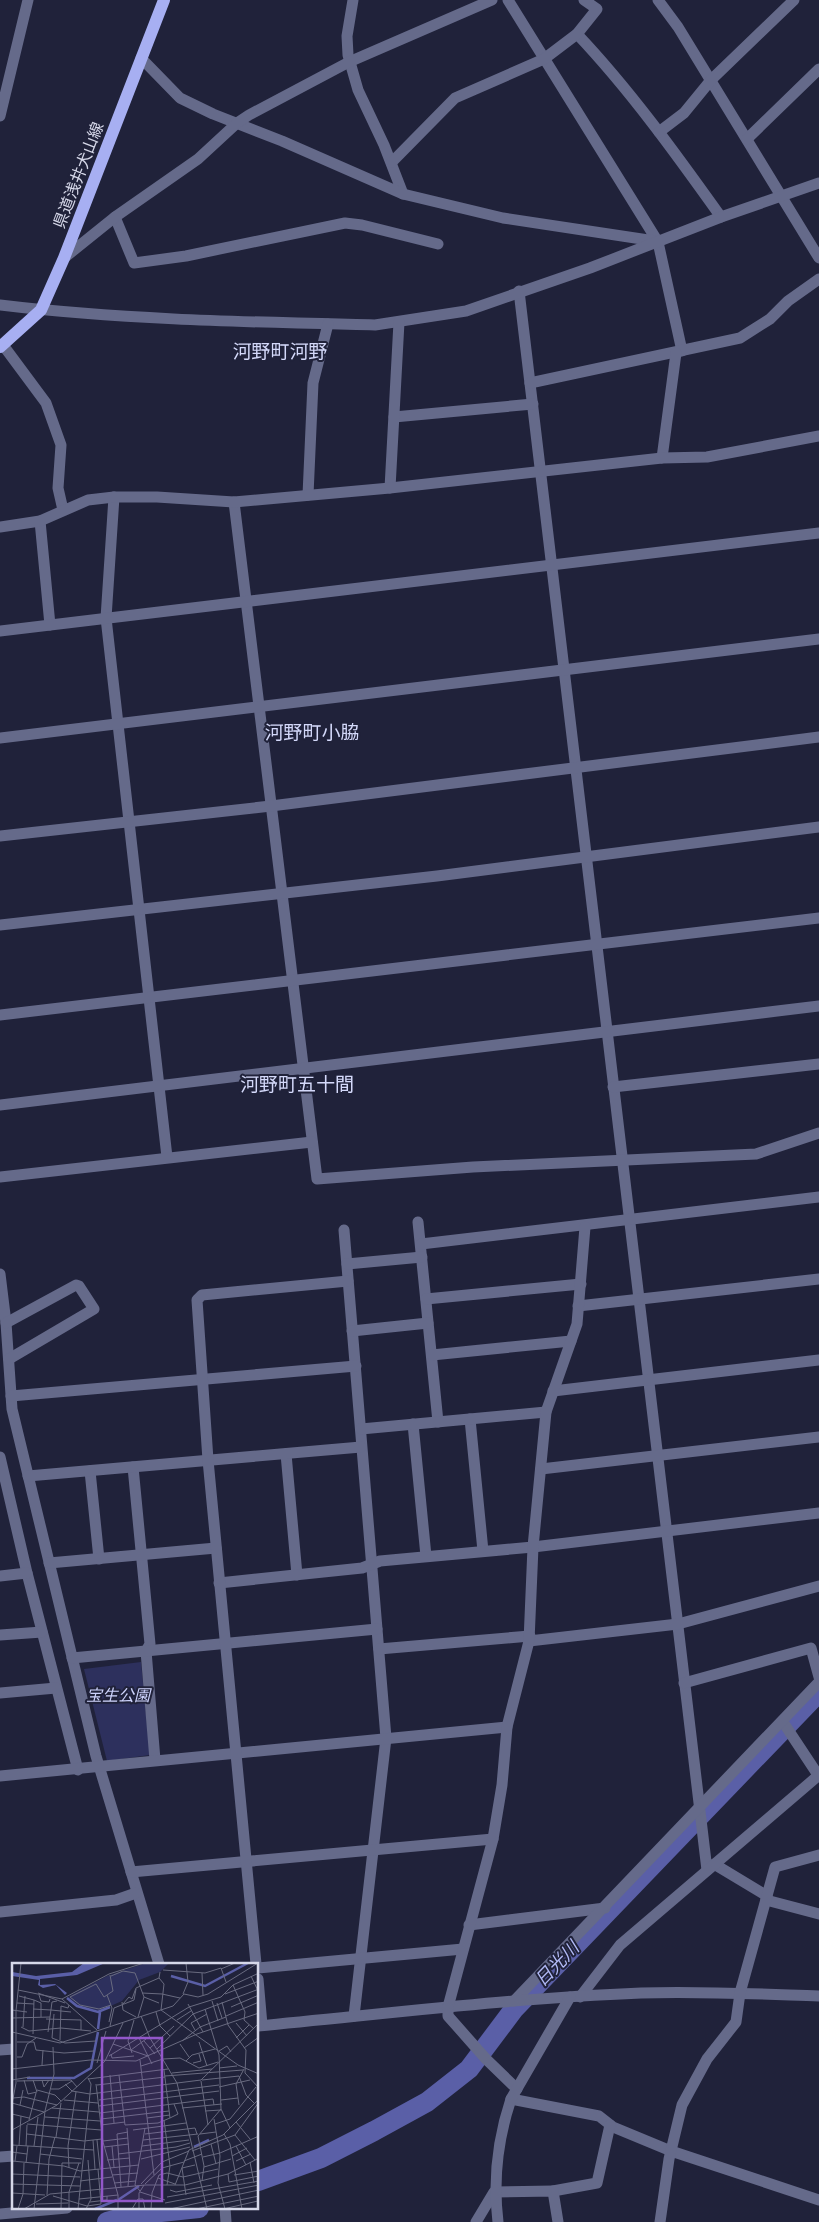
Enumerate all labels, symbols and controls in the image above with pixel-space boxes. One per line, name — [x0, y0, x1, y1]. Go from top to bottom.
street label: 県道浅井犬山線 — [48, 119, 108, 231]
district label: 河野町河野 — [232, 338, 328, 364]
district label: 河野町小脇 — [264, 719, 360, 745]
district label: 河野町五十間 — [240, 1071, 354, 1097]
park label: 宝生公園 — [86, 1684, 152, 1706]
water label: 日光川 — [529, 1934, 585, 1991]
inset map — [12, 1963, 259, 2210]

